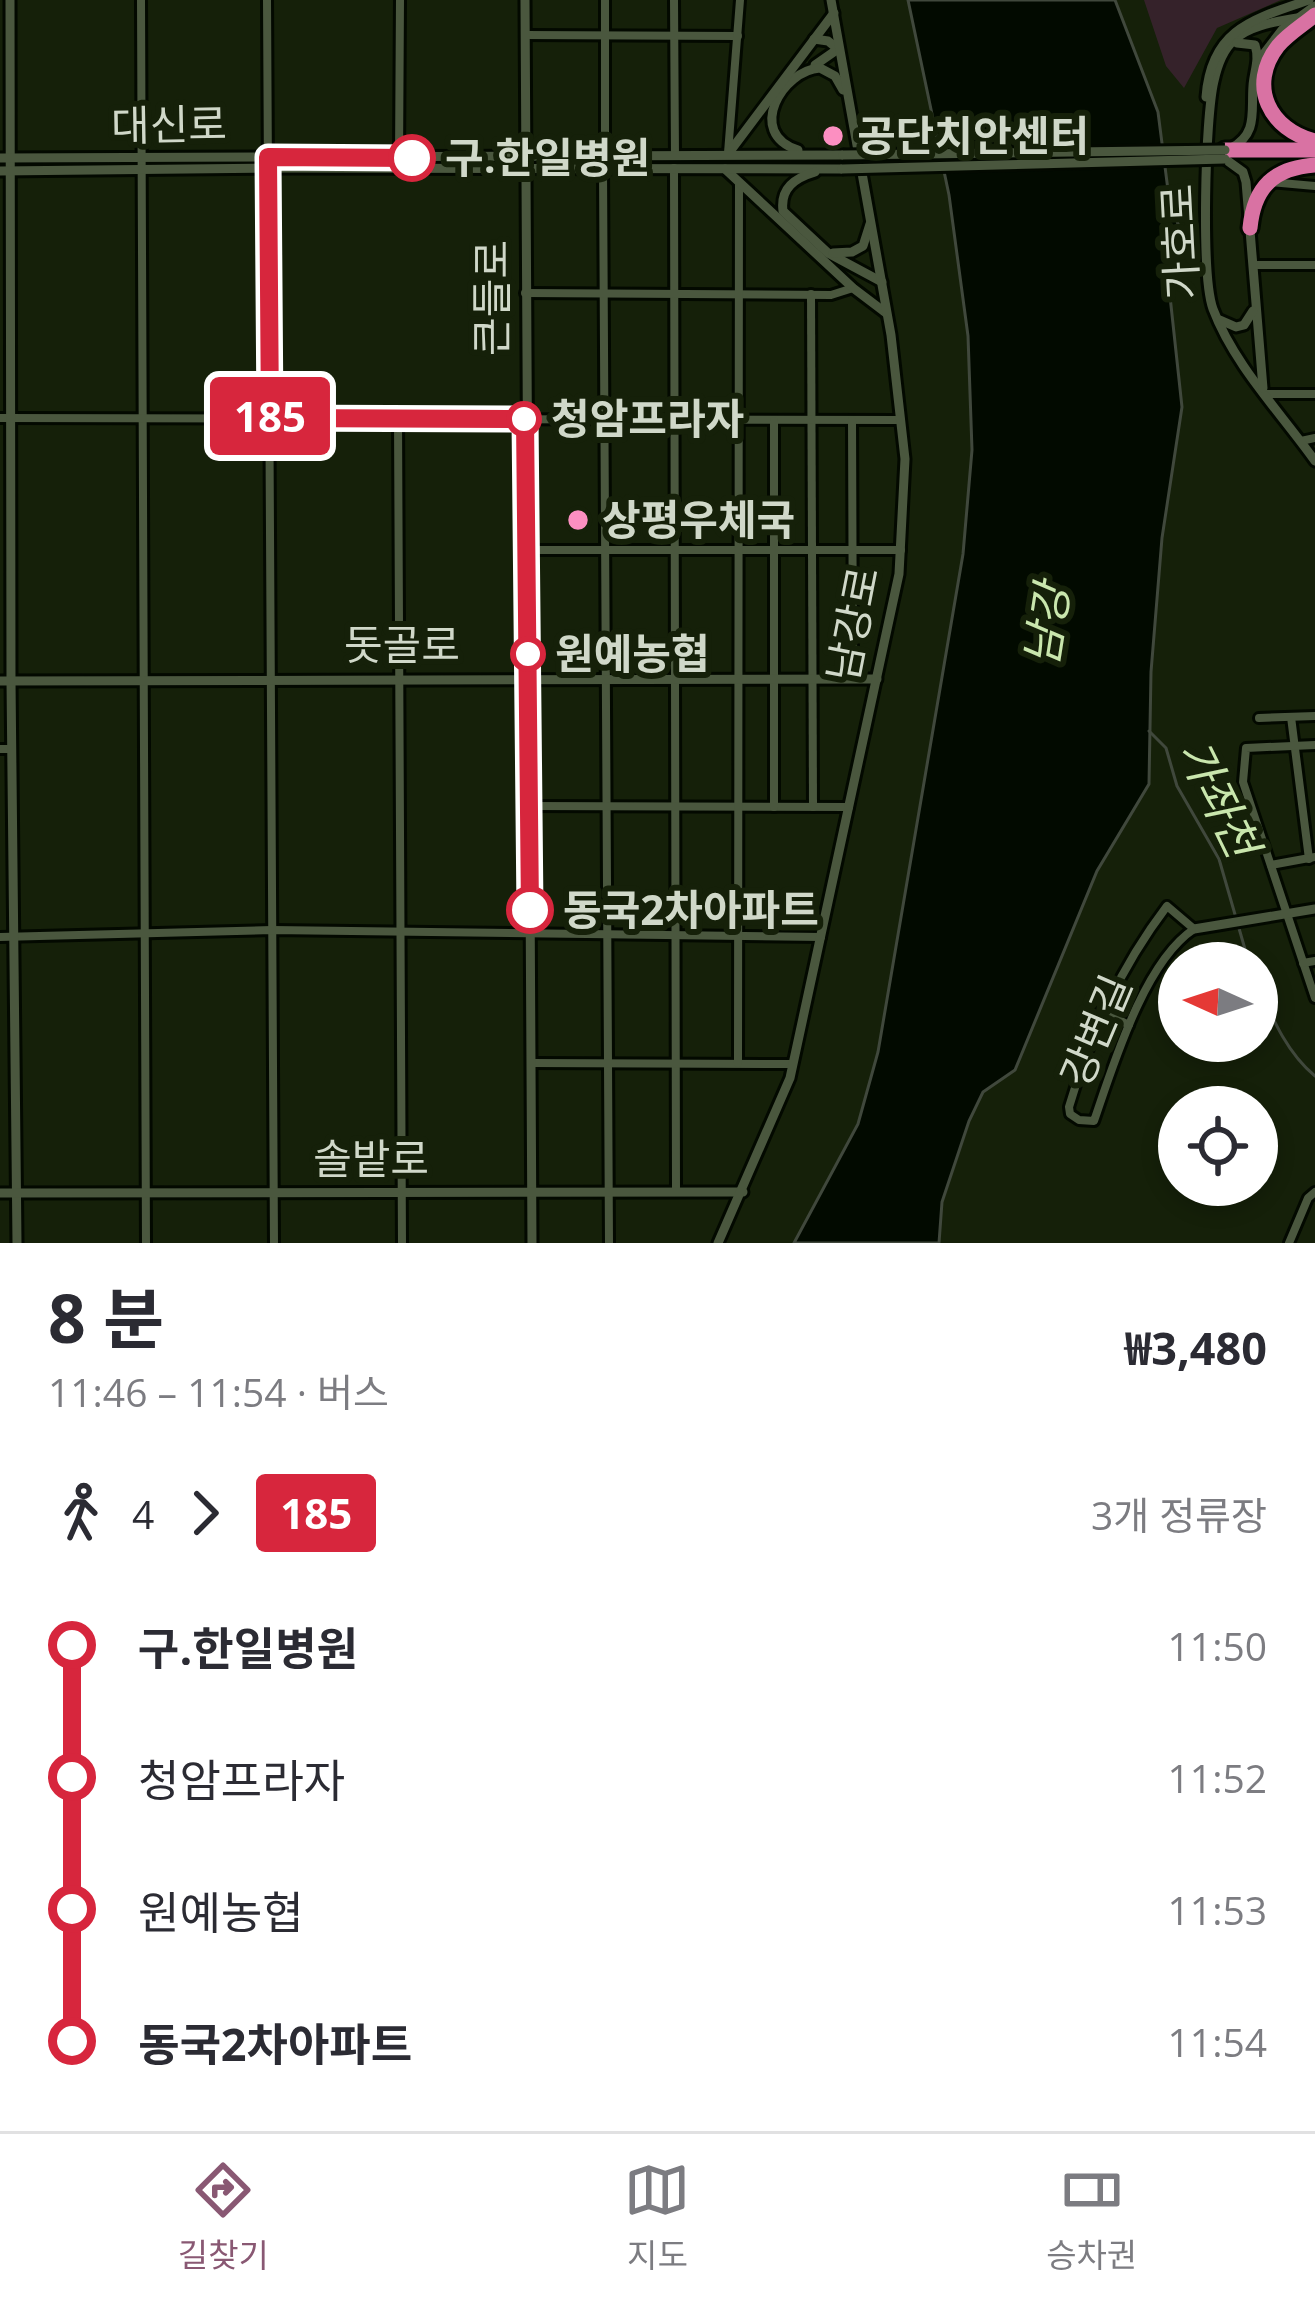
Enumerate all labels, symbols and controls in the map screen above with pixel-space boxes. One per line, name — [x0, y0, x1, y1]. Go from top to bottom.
street label: 대신로 — [111, 94, 227, 153]
place label: 공단치안센터 — [857, 106, 1089, 163]
marker: 공단치안센터 — [820, 123, 846, 149]
place label: 구.한일병원 — [445, 128, 650, 185]
marker: 구.한일병원 — [390, 136, 434, 180]
street label: 가호로 — [1147, 183, 1210, 301]
street label: 큰들로 — [462, 240, 519, 356]
line badge: 185 — [201, 377, 339, 455]
text: 185 — [234, 387, 306, 444]
place label: 청암프라자 — [551, 389, 744, 446]
marker: 청암프라자 — [508, 403, 540, 435]
place label: 상평우체국 — [602, 490, 795, 547]
marker: 상평우체국 — [565, 507, 591, 533]
street label: 남강로 — [812, 561, 891, 686]
water label: 남강 — [1009, 574, 1083, 670]
street label: 돗골로 — [344, 615, 460, 672]
place label: 원예농협 — [555, 624, 710, 681]
marker: 원예농협 — [512, 638, 544, 670]
water label: 가좌천 — [1165, 728, 1276, 871]
place label: 동국2차아파트 — [563, 880, 819, 937]
marker: 동국2차아파트 — [508, 888, 552, 932]
north arrow — [1158, 942, 1278, 1062]
map controls — [1158, 942, 1278, 1206]
street label: 강변길 — [1046, 966, 1144, 1095]
button: locate — [1158, 1086, 1278, 1206]
street label: 솔밭로 — [313, 1129, 429, 1186]
text: 8 분 — [48, 1272, 164, 1362]
text: ₩3,480 — [1125, 1317, 1267, 1378]
text: 11:46 – 11:54 · 버스 — [48, 1365, 389, 1418]
icon: walk — [48, 1480, 114, 1546]
icon: forward — [172, 1480, 238, 1546]
text: 185 — [280, 1484, 352, 1541]
text: 4 — [132, 1487, 154, 1540]
text: 3개 정류장 — [1091, 1488, 1267, 1541]
text: 구.한일병원 — [138, 1617, 358, 1678]
text: 11:50 — [1168, 1619, 1267, 1672]
text: 청암프라자 — [138, 1749, 345, 1810]
text: 11:52 — [1168, 1751, 1267, 1804]
text: 원예농협 — [138, 1881, 304, 1942]
text: 11:53 — [1168, 1883, 1267, 1936]
text: 동국2차아파트 — [138, 2013, 412, 2074]
text: 11:54 — [1168, 2015, 1267, 2068]
tab: 길찾기 — [178, 2157, 269, 2277]
tab: 지도 — [624, 2157, 690, 2277]
tab: 승차권 — [1046, 2157, 1137, 2277]

